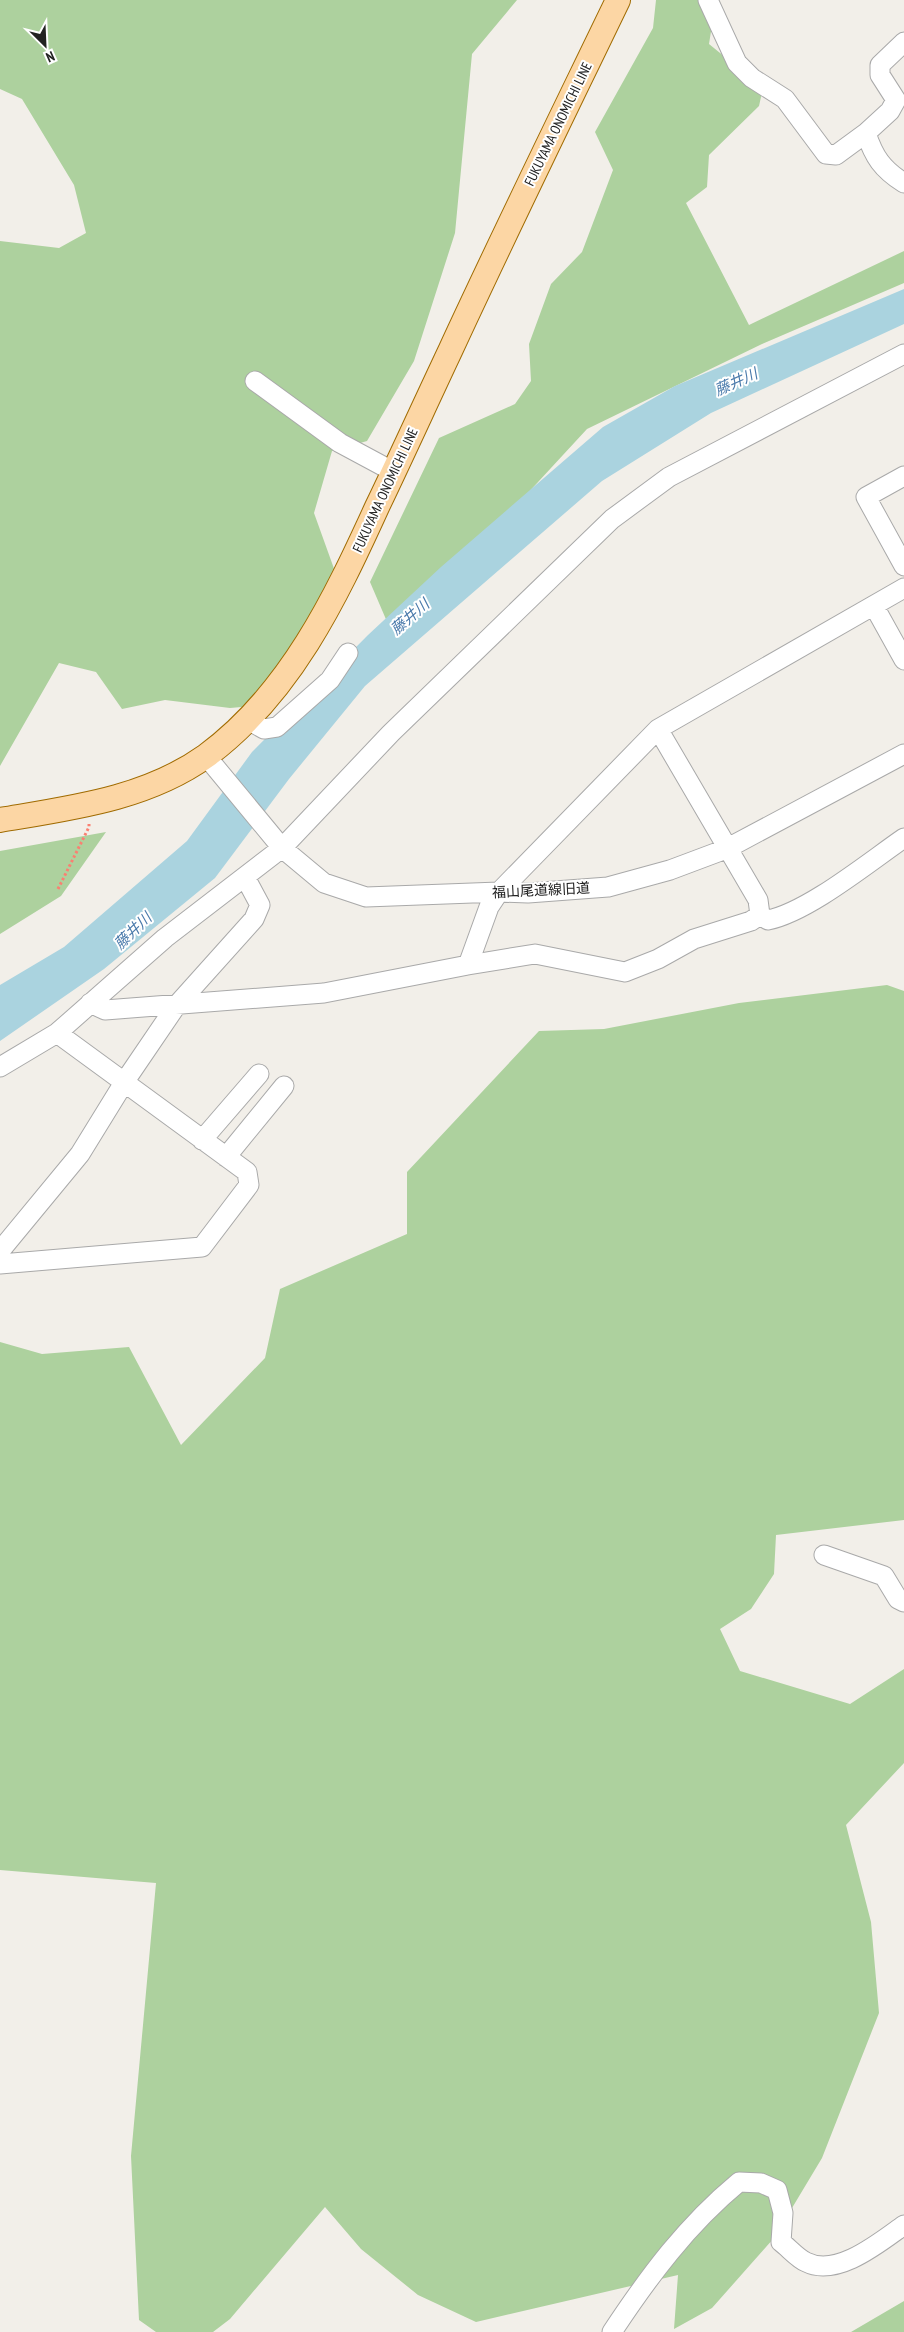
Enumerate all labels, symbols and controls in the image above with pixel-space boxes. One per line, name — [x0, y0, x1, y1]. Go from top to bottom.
north arrow — [20, 20, 70, 70]
text: N — [43, 47, 57, 67]
street label: FUKUYAMA ONOMICHI LINE — [520, 59, 596, 189]
water label: 藤井川 — [711, 363, 762, 399]
street label: FUKUYAMA ONOMICHI LINE — [348, 425, 422, 555]
water label: 藤井川 — [386, 593, 434, 639]
street label: 福山尾道線旧道 — [492, 878, 590, 902]
water label: 藤井川 — [110, 907, 157, 953]

